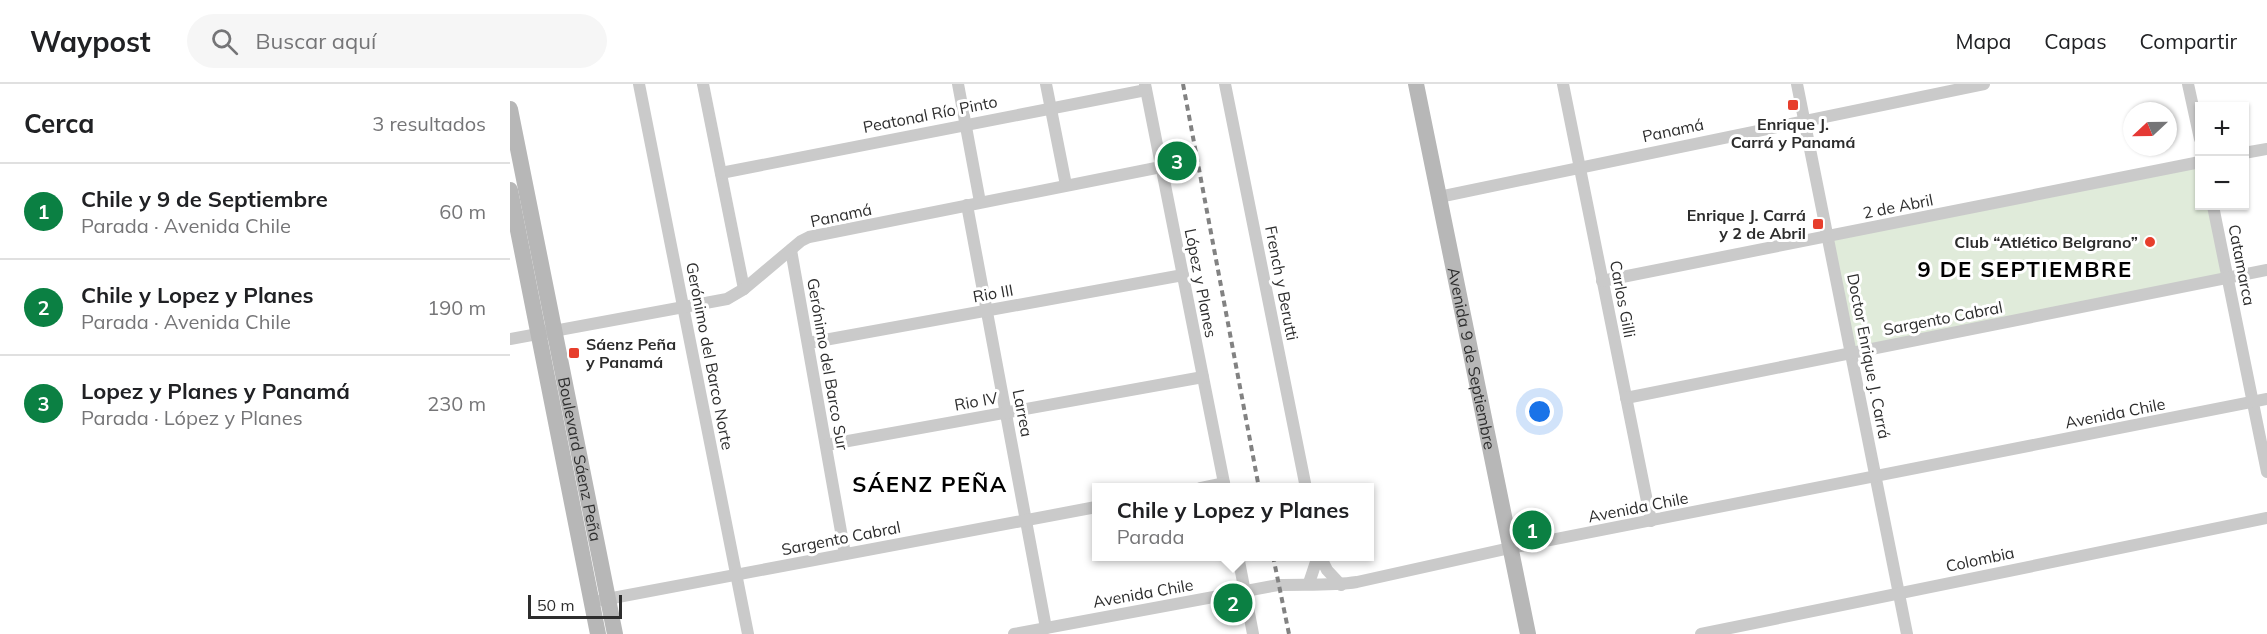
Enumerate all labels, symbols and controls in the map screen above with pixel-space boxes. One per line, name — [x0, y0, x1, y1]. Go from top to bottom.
search box — [187, 14, 607, 68]
text: Waypost — [30, 24, 151, 59]
icon: search — [208, 25, 241, 58]
text: Buscar aquí — [256, 27, 376, 55]
text: Mapa — [1956, 28, 2011, 54]
text: Capas — [2044, 28, 2107, 54]
text: Compartir — [2140, 28, 2237, 54]
street label: Peatonal Río Pinto — [861, 91, 999, 137]
marker: Enrique J. Carrá y Panamá — [1786, 98, 1800, 112]
north arrow — [2123, 102, 2177, 156]
map controls — [2195, 102, 2249, 210]
button: + — [2195, 102, 2249, 156]
text: Cerca — [24, 107, 94, 140]
text: 3 resultados — [372, 111, 486, 136]
street label: Panamá — [1640, 114, 1706, 146]
place label: Enrique J. Carrá y Panamá — [1731, 114, 1855, 152]
pin: 3 — [1158, 138, 1196, 184]
button: − — [2195, 156, 2249, 210]
text: Chile y 9 de Septiembre — [81, 185, 328, 213]
street label: 2 de Abril — [1861, 189, 1935, 223]
text: 1 — [38, 199, 50, 224]
text: 60 m — [439, 199, 486, 224]
street label: Panamá — [808, 199, 874, 231]
place label: Enrique J. Carrá y 2 de Abril — [1687, 205, 1806, 243]
text: Parada · Avenida Chile — [81, 213, 291, 238]
marker: Enrique J. Carrá y 2 de Abril — [1811, 217, 1825, 231]
street label: Catamarca — [2224, 223, 2260, 307]
street label: French y Berutti — [1261, 224, 1303, 342]
street label: López y Planes — [1181, 227, 1221, 339]
place label: Club “Atlético Belgrano” — [1954, 232, 2138, 252]
marker: Club “Atlético Belgrano” — [2143, 235, 2157, 249]
district label: 9 DE SEPTIEMBRE — [1918, 255, 2132, 283]
street label: Carlos Gilli — [1606, 259, 1640, 339]
street label: Gerónimo del Barco Norte — [682, 260, 738, 452]
street label: Avenida 9 de Septiembre — [1444, 265, 1500, 451]
street label: Doctor Enrique J. Carrá — [1843, 272, 1895, 440]
street label: Gerónimo del Barco Sur — [803, 276, 853, 452]
street label: Rio III — [971, 280, 1015, 306]
text: Chile y Lopez y Planes — [81, 281, 314, 309]
text: 2 — [38, 295, 50, 320]
text: 190 m — [427, 295, 486, 320]
street label: Sargento Cabral — [1882, 297, 2004, 339]
text: Parada · Avenida Chile — [81, 309, 291, 334]
place label: Sáenz Peña y Panamá — [585, 334, 676, 372]
marker: Sáenz Peña y Panamá — [567, 346, 581, 360]
street label: Boulevard Sáenz Peña — [554, 375, 606, 543]
text: Lopez y Planes y Panamá — [81, 377, 350, 405]
street label: Rio IV — [953, 387, 1000, 415]
street label: Larrea — [1009, 387, 1037, 439]
text: 3 — [38, 391, 50, 416]
text: 230 m — [427, 391, 486, 416]
street label: Avenida Chile — [2063, 393, 2167, 433]
your location — [1525, 397, 1554, 426]
text: Parada · López y Planes — [81, 405, 303, 430]
district label: SÁENZ PEÑA — [852, 470, 1008, 498]
popup — [1092, 483, 1374, 561]
street label: Avenida Chile — [1586, 487, 1690, 527]
text: Chile y Lopez y Planes — [1117, 496, 1349, 524]
pin: 1 — [1512, 508, 1552, 552]
street label: Sargento Cabral — [780, 517, 902, 559]
text: Parada — [1117, 524, 1184, 549]
street label: Colombia — [1944, 542, 2016, 576]
street label: Avenida Chile — [1091, 574, 1195, 612]
pin: 2 — [1214, 580, 1252, 626]
scale bar — [528, 592, 622, 620]
text: 50 m — [537, 595, 574, 615]

